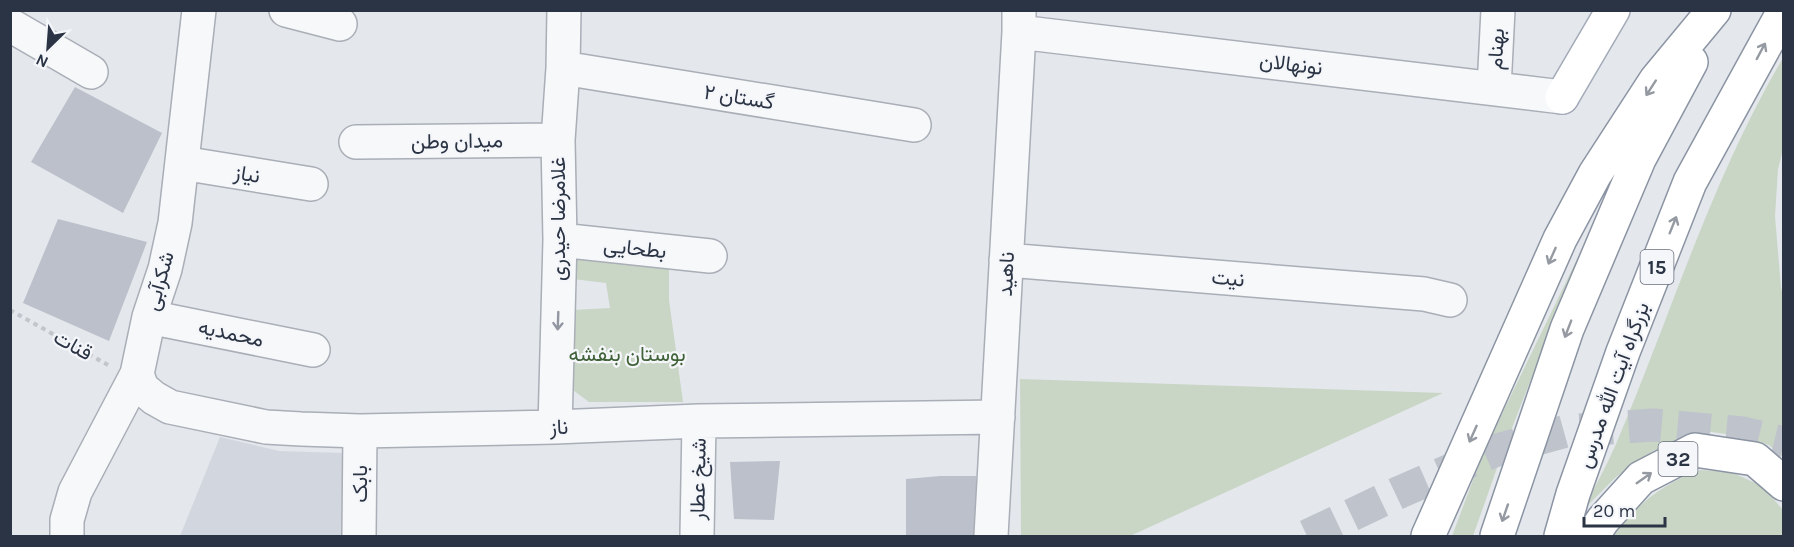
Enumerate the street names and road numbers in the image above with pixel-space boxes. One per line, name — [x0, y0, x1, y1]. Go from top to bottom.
street label: بهنام — [1483, 28, 1511, 71]
street label: نونهالان — [1258, 48, 1324, 81]
street label: گستان ۲ — [702, 80, 776, 114]
street label: میدان وطن — [411, 128, 503, 155]
street label: غلامرضا حیدری — [546, 157, 571, 281]
street label: نیاز — [231, 160, 262, 189]
street label: بطحایی — [602, 233, 668, 263]
street label: شکرآبی — [139, 249, 180, 314]
road number: 15 — [1640, 250, 1674, 284]
street label: ناهید — [993, 251, 1019, 297]
street label: نیت — [1210, 265, 1246, 291]
street label: بزرگراه آیت الله مدرس — [1571, 298, 1655, 472]
street label: محمدیه — [196, 314, 266, 352]
street label: قنات — [49, 325, 97, 365]
street label: ناز — [548, 415, 569, 440]
street label: شیخ عطار — [685, 438, 713, 522]
road number: 32 — [1658, 442, 1698, 476]
street label: بابک — [348, 465, 372, 503]

